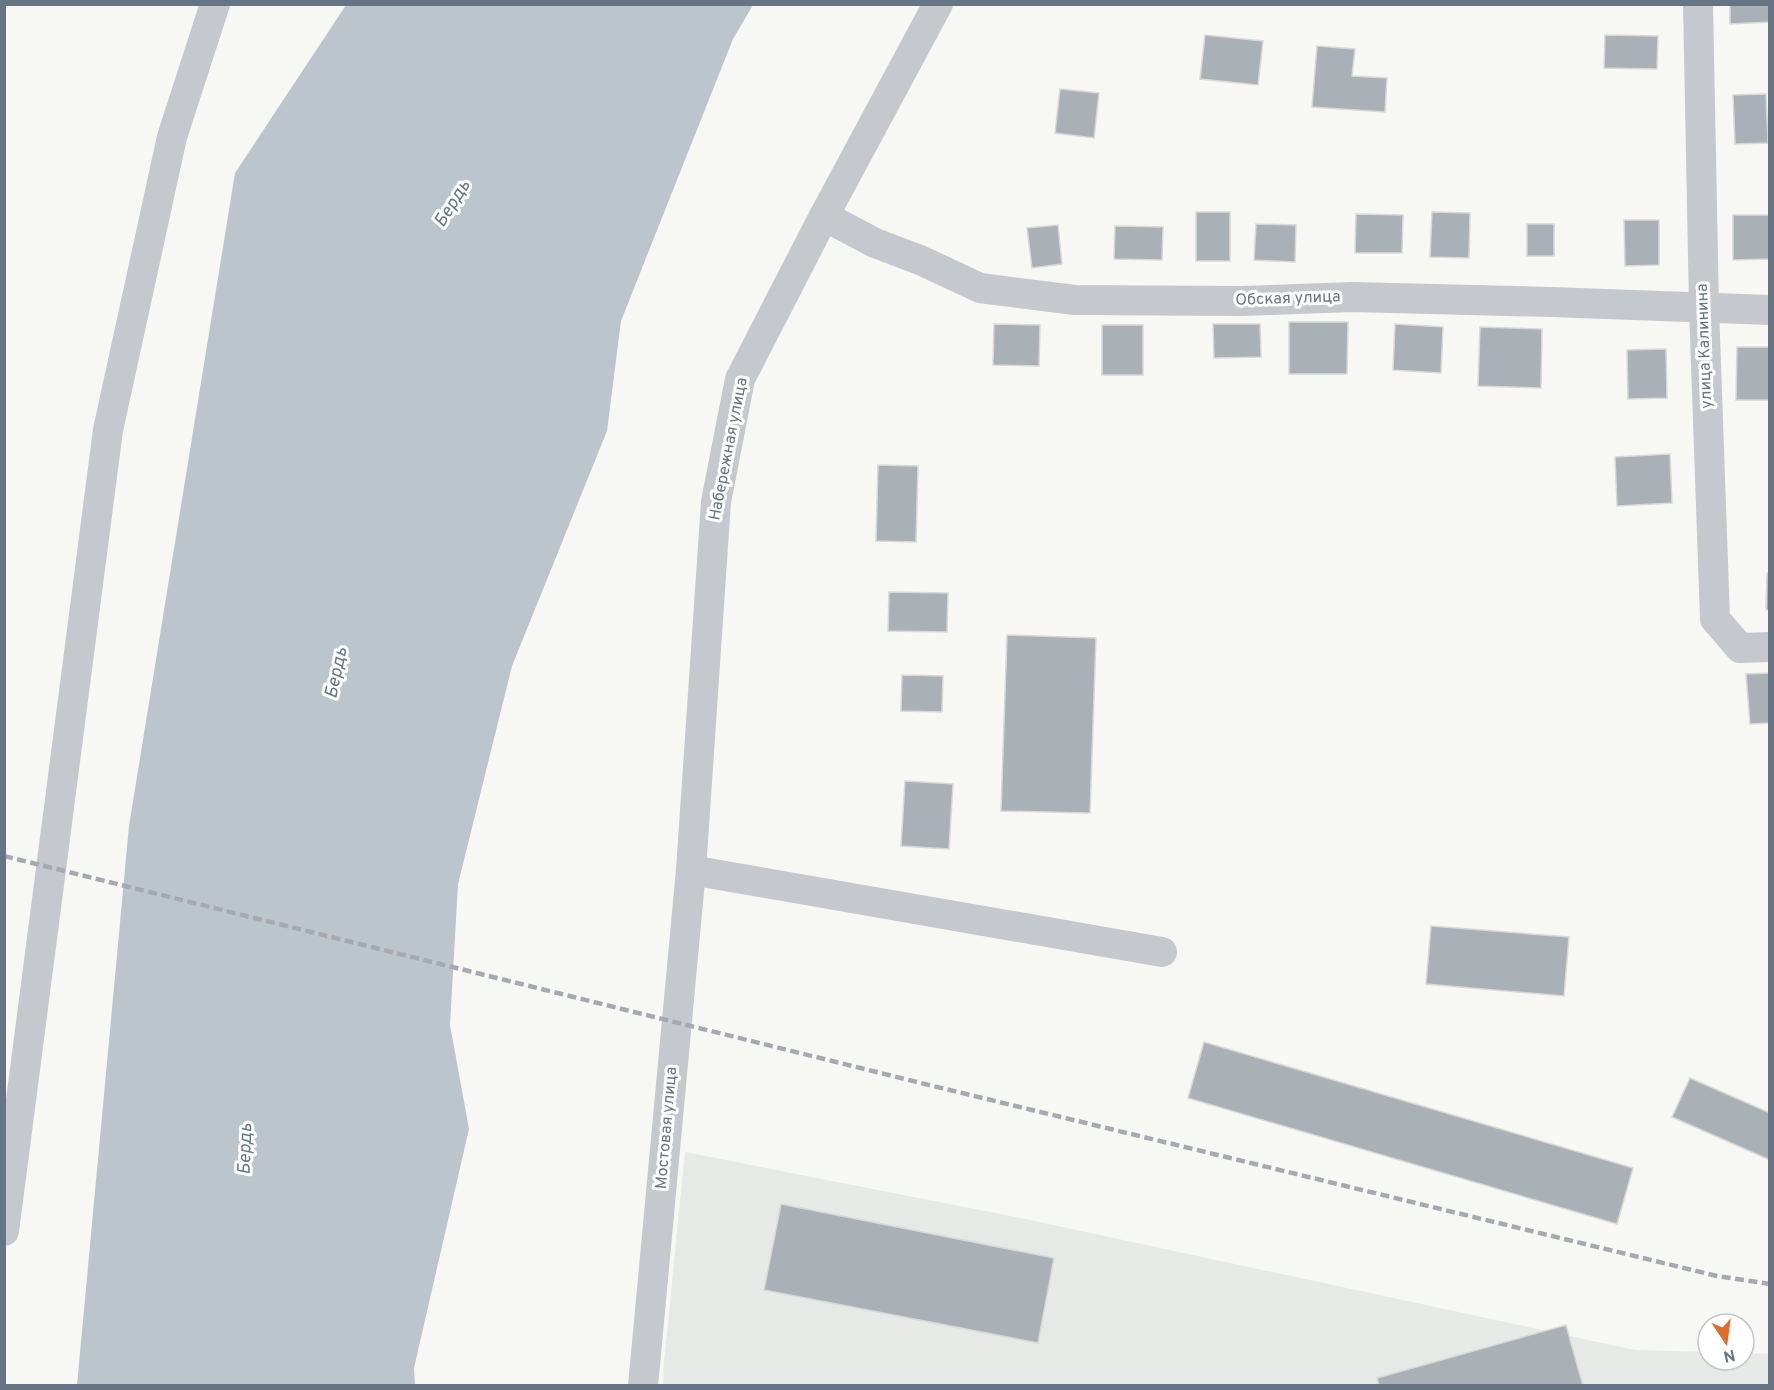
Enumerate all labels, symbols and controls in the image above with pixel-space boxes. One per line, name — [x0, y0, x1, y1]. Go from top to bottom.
water label: Бердь — [430, 176, 476, 232]
street label: улица Калинина — [1693, 283, 1717, 409]
street label: Обская улица — [1235, 287, 1341, 311]
street label: Набережная улица — [705, 376, 753, 522]
water label: Бердь — [320, 645, 354, 701]
street label: Мостовая улица — [652, 1066, 682, 1190]
water label: Бердь — [234, 1123, 258, 1175]
north arrow — [1696, 1312, 1756, 1372]
text: N — [1721, 1344, 1737, 1366]

